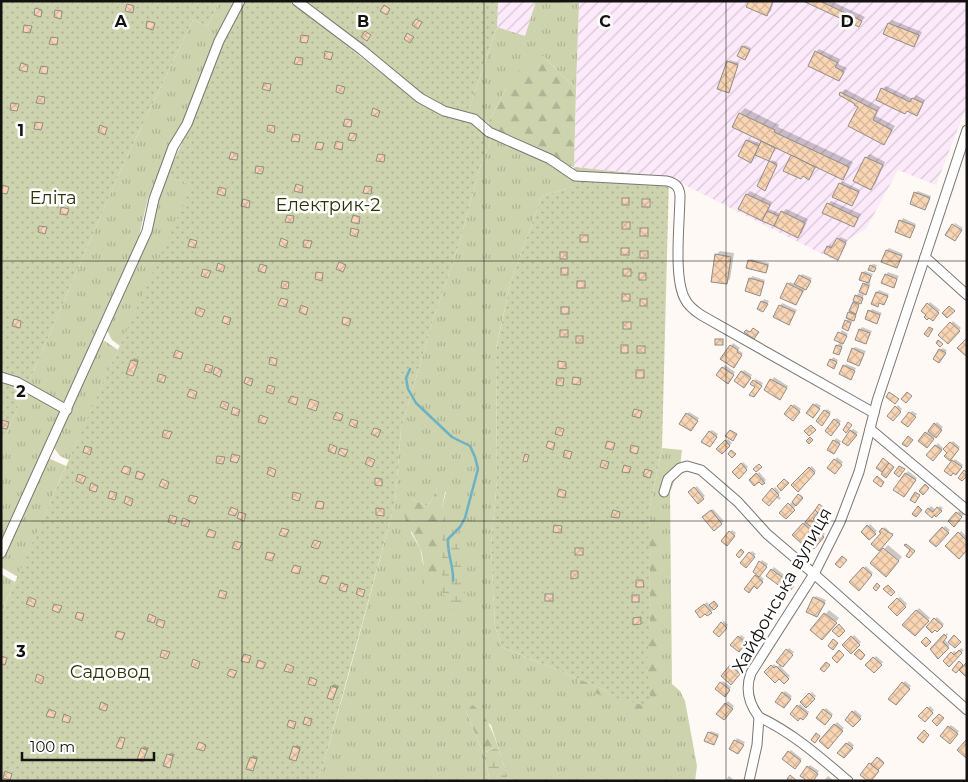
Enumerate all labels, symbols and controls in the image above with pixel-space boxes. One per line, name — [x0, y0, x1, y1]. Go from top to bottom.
text: A — [114, 12, 128, 31]
text: B — [357, 12, 369, 31]
text: C — [599, 12, 611, 31]
text: D — [840, 12, 854, 31]
text: 1 — [18, 121, 24, 140]
park label: Еліта — [29, 187, 77, 209]
park label: Електрик-2 — [276, 194, 380, 216]
text: 2 — [16, 382, 26, 401]
street label: Хайфонська вулиця — [727, 504, 837, 676]
text: 3 — [15, 642, 26, 661]
park label: Садовод — [70, 661, 151, 683]
scale bar — [22, 730, 155, 762]
text: 100 m — [30, 737, 75, 756]

